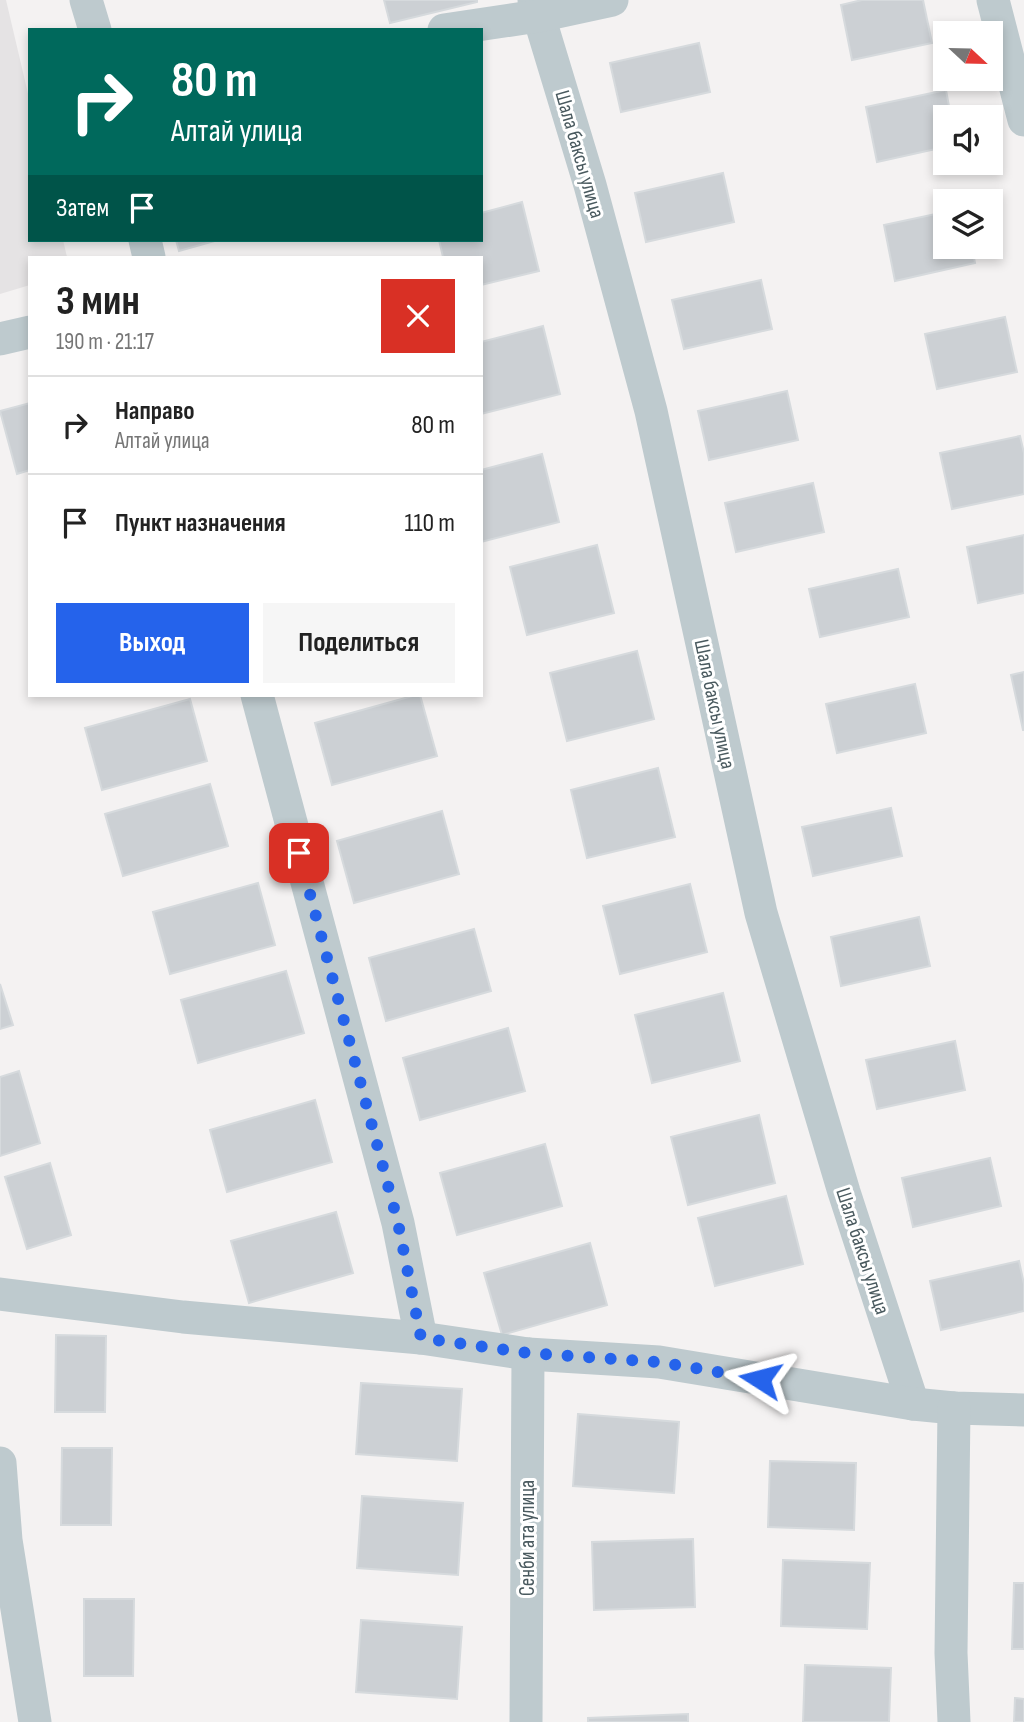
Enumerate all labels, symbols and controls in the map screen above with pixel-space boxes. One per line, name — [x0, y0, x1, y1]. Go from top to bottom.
north arrow — [933, 21, 1003, 91]
map controls — [933, 21, 1003, 259]
text: 80 m — [171, 52, 258, 111]
icon: right — [56, 56, 147, 147]
street label: Шала баксы улица — [549, 87, 610, 221]
button: sound — [933, 105, 1003, 175]
text: Алтай улица — [171, 112, 303, 151]
icon: arrive — [123, 189, 161, 227]
button: layers — [933, 189, 1003, 259]
text: Затем — [56, 193, 109, 224]
text: 3 мин — [56, 276, 140, 327]
button: close — [381, 279, 455, 353]
text: 190 m · 21:17 — [56, 328, 154, 356]
text: Направо — [115, 396, 194, 427]
icon: right — [56, 406, 94, 444]
text: 80 m — [411, 410, 455, 441]
text: Алтай улица — [115, 427, 210, 455]
icon: arrive — [56, 504, 94, 542]
text: Пункт назначения — [115, 508, 286, 539]
text: 110 m — [404, 508, 455, 539]
button: Выход — [56, 603, 249, 683]
button: Поделиться — [263, 603, 455, 683]
street label: Шала баксы улица — [689, 637, 740, 771]
pin — [269, 823, 329, 883]
icon: arrive — [280, 834, 318, 872]
street label: Шала баксы улица — [830, 1185, 895, 1318]
position arrow — [723, 1342, 797, 1416]
street label: Сенби ата улица — [515, 1480, 540, 1596]

